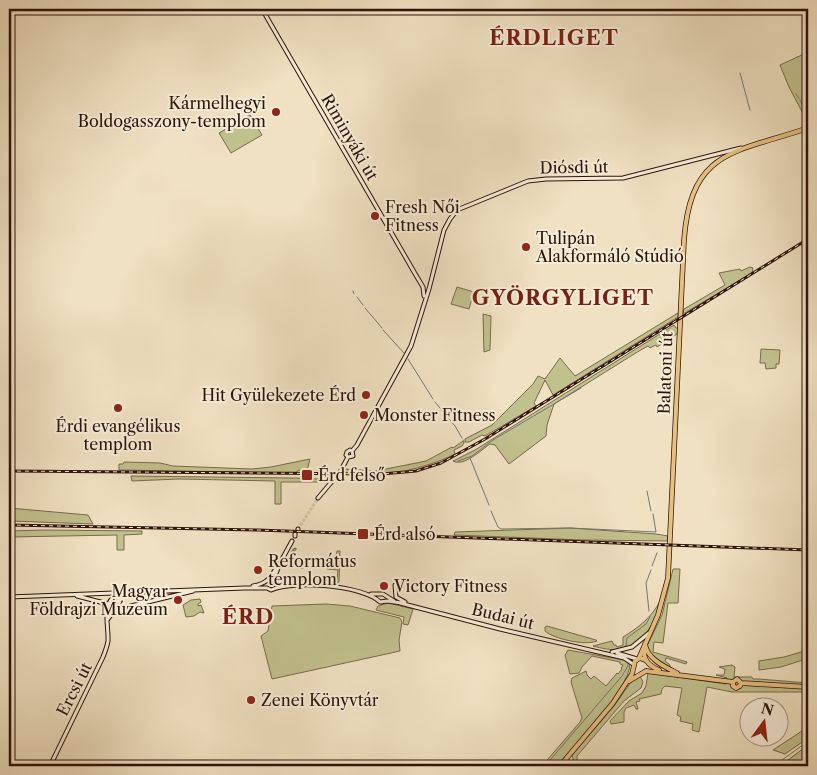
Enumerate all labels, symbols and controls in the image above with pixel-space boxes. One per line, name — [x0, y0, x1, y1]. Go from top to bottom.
district label: ÉRDLIGET — [489, 25, 619, 50]
street label: Riminyáki út — [317, 90, 383, 184]
place label: Kármelhegyi Boldogasszony-templom — [78, 93, 266, 131]
marker: Kármelhegyi Boldogasszony-templom — [270, 106, 282, 118]
street label: Diósdi út — [539, 156, 609, 178]
place label: Fresh Női Fitness — [385, 197, 460, 235]
marker: Fresh Női Fitness — [369, 210, 381, 222]
place label: Tulipán Alakformáló Stúdió — [535, 228, 684, 266]
marker: Tulipán Alakformáló Stúdió — [520, 241, 532, 253]
district label: GYÖRGYLIGET — [472, 285, 654, 310]
street label: Balatoni út — [654, 331, 676, 415]
place label: Hit Gyülekezete Érd — [201, 385, 356, 405]
marker: Hit Gyülekezete Érd — [360, 389, 372, 401]
marker: Érdi evangélikus templom — [112, 402, 124, 414]
place label: Monster Fitness — [374, 405, 496, 425]
marker: Monster Fitness — [358, 409, 370, 421]
place label: Érdi evangélikus templom — [56, 416, 180, 454]
place label: Érd felső — [318, 465, 386, 485]
marker: Érd felső — [300, 468, 314, 482]
place label: Érd alsó — [374, 524, 436, 544]
marker: Érd alsó — [356, 527, 370, 541]
place label: Református templom — [268, 551, 356, 589]
marker: Református templom — [252, 564, 264, 576]
place label: Victory Fitness — [393, 576, 508, 596]
marker: Victory Fitness — [378, 580, 390, 592]
place label: Magyar Földrajzi Múzeum — [29, 581, 168, 619]
marker: Magyar Földrajzi Múzeum — [172, 594, 184, 606]
street label: Budai út — [470, 599, 537, 633]
district label: ÉRD — [222, 604, 274, 629]
street label: Ercsi út — [52, 659, 96, 719]
place label: Zenei Könyvtár — [261, 690, 379, 710]
marker: Zenei Könyvtár — [245, 694, 257, 706]
north arrow — [740, 698, 790, 748]
text: N — [759, 699, 776, 720]

